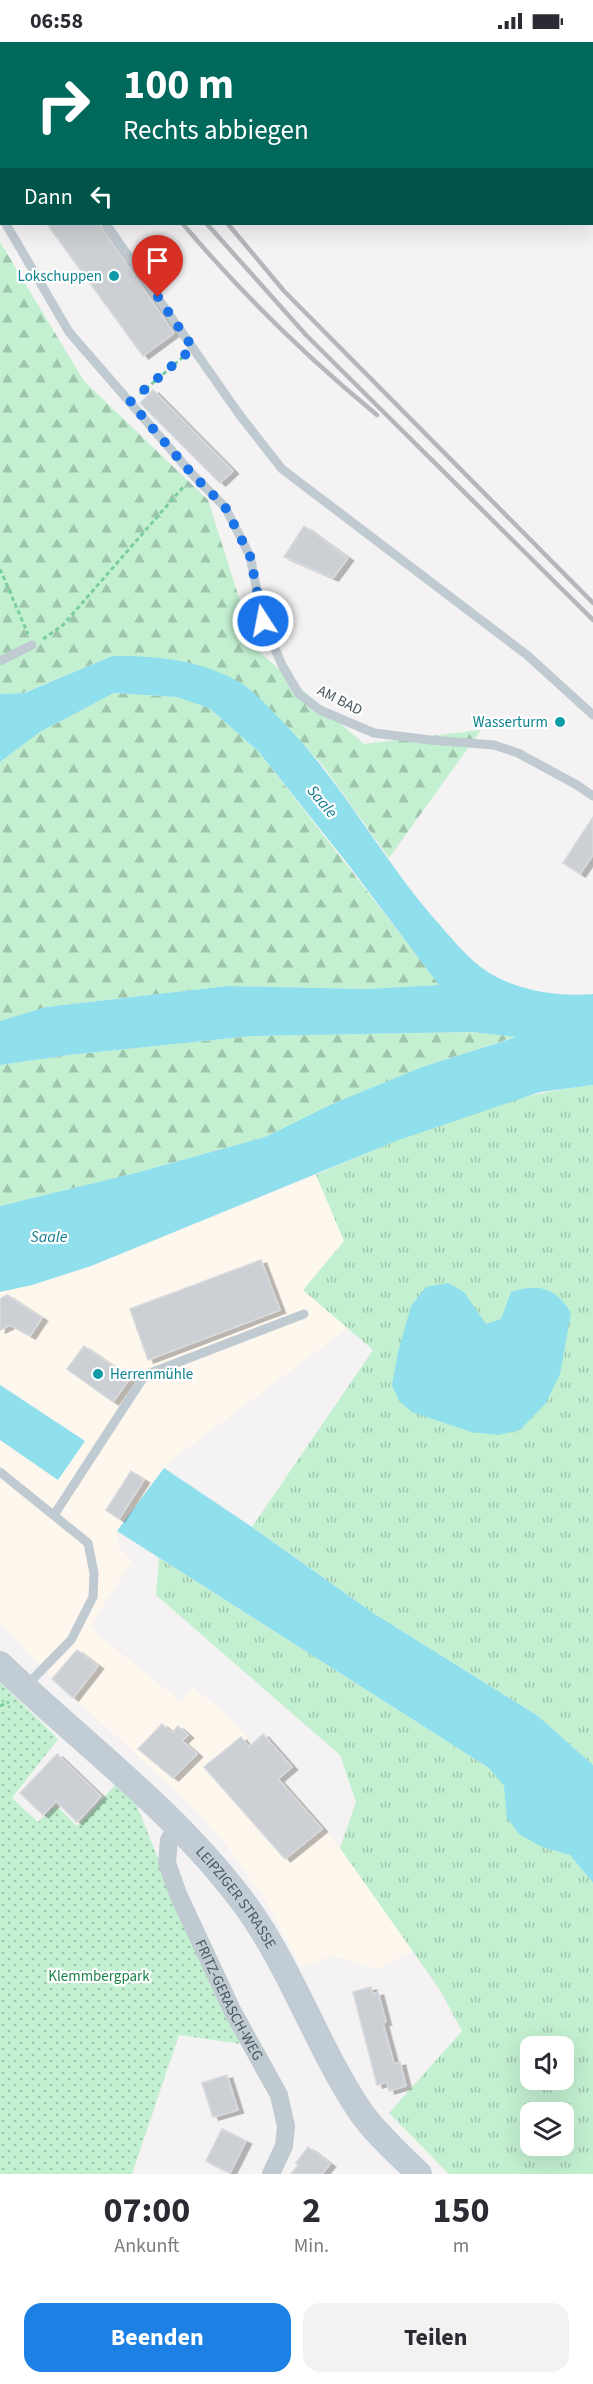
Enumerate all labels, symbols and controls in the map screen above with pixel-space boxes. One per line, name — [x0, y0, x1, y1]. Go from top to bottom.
text: 06:58 — [30, 5, 83, 37]
text: 100 m — [123, 55, 234, 115]
icon: right — [24, 66, 102, 144]
text: Rechts abbiegen — [123, 111, 309, 150]
icon: left — [85, 180, 118, 213]
text: Dann — [24, 181, 73, 213]
pin — [132, 235, 183, 297]
icon: arrive — [141, 244, 174, 277]
place label: Lokschuppen — [18, 266, 102, 287]
marker: Lokschuppen — [107, 269, 121, 283]
position arrow — [231, 589, 295, 653]
street label: AM BAD — [314, 680, 366, 721]
place label: Wasserturm — [473, 712, 548, 733]
marker: Wasserturm — [553, 715, 567, 729]
water label: Saale — [302, 780, 343, 823]
water label: Saale — [31, 1226, 68, 1248]
place label: Herrenmühle — [110, 1364, 193, 1385]
marker: Herrenmühle — [91, 1367, 105, 1381]
street label: LEIPZIGER STRASSE — [190, 1842, 281, 1953]
street label: FRITZ-GERASCH-WEG — [190, 1936, 268, 2065]
park label: Klemmbergpark — [48, 1966, 150, 1987]
map controls — [520, 2036, 574, 2156]
button: sound — [520, 2036, 574, 2090]
button: layers — [520, 2102, 574, 2156]
text: 07:00 — [103, 2185, 190, 2236]
text: 2 — [302, 2185, 321, 2236]
text: 150 — [433, 2185, 490, 2236]
text: Ankunft — [114, 2232, 179, 2260]
text: Min. — [294, 2232, 329, 2260]
text: m — [453, 2232, 469, 2260]
button: Beenden — [24, 2303, 291, 2372]
button: Teilen — [303, 2303, 569, 2372]

